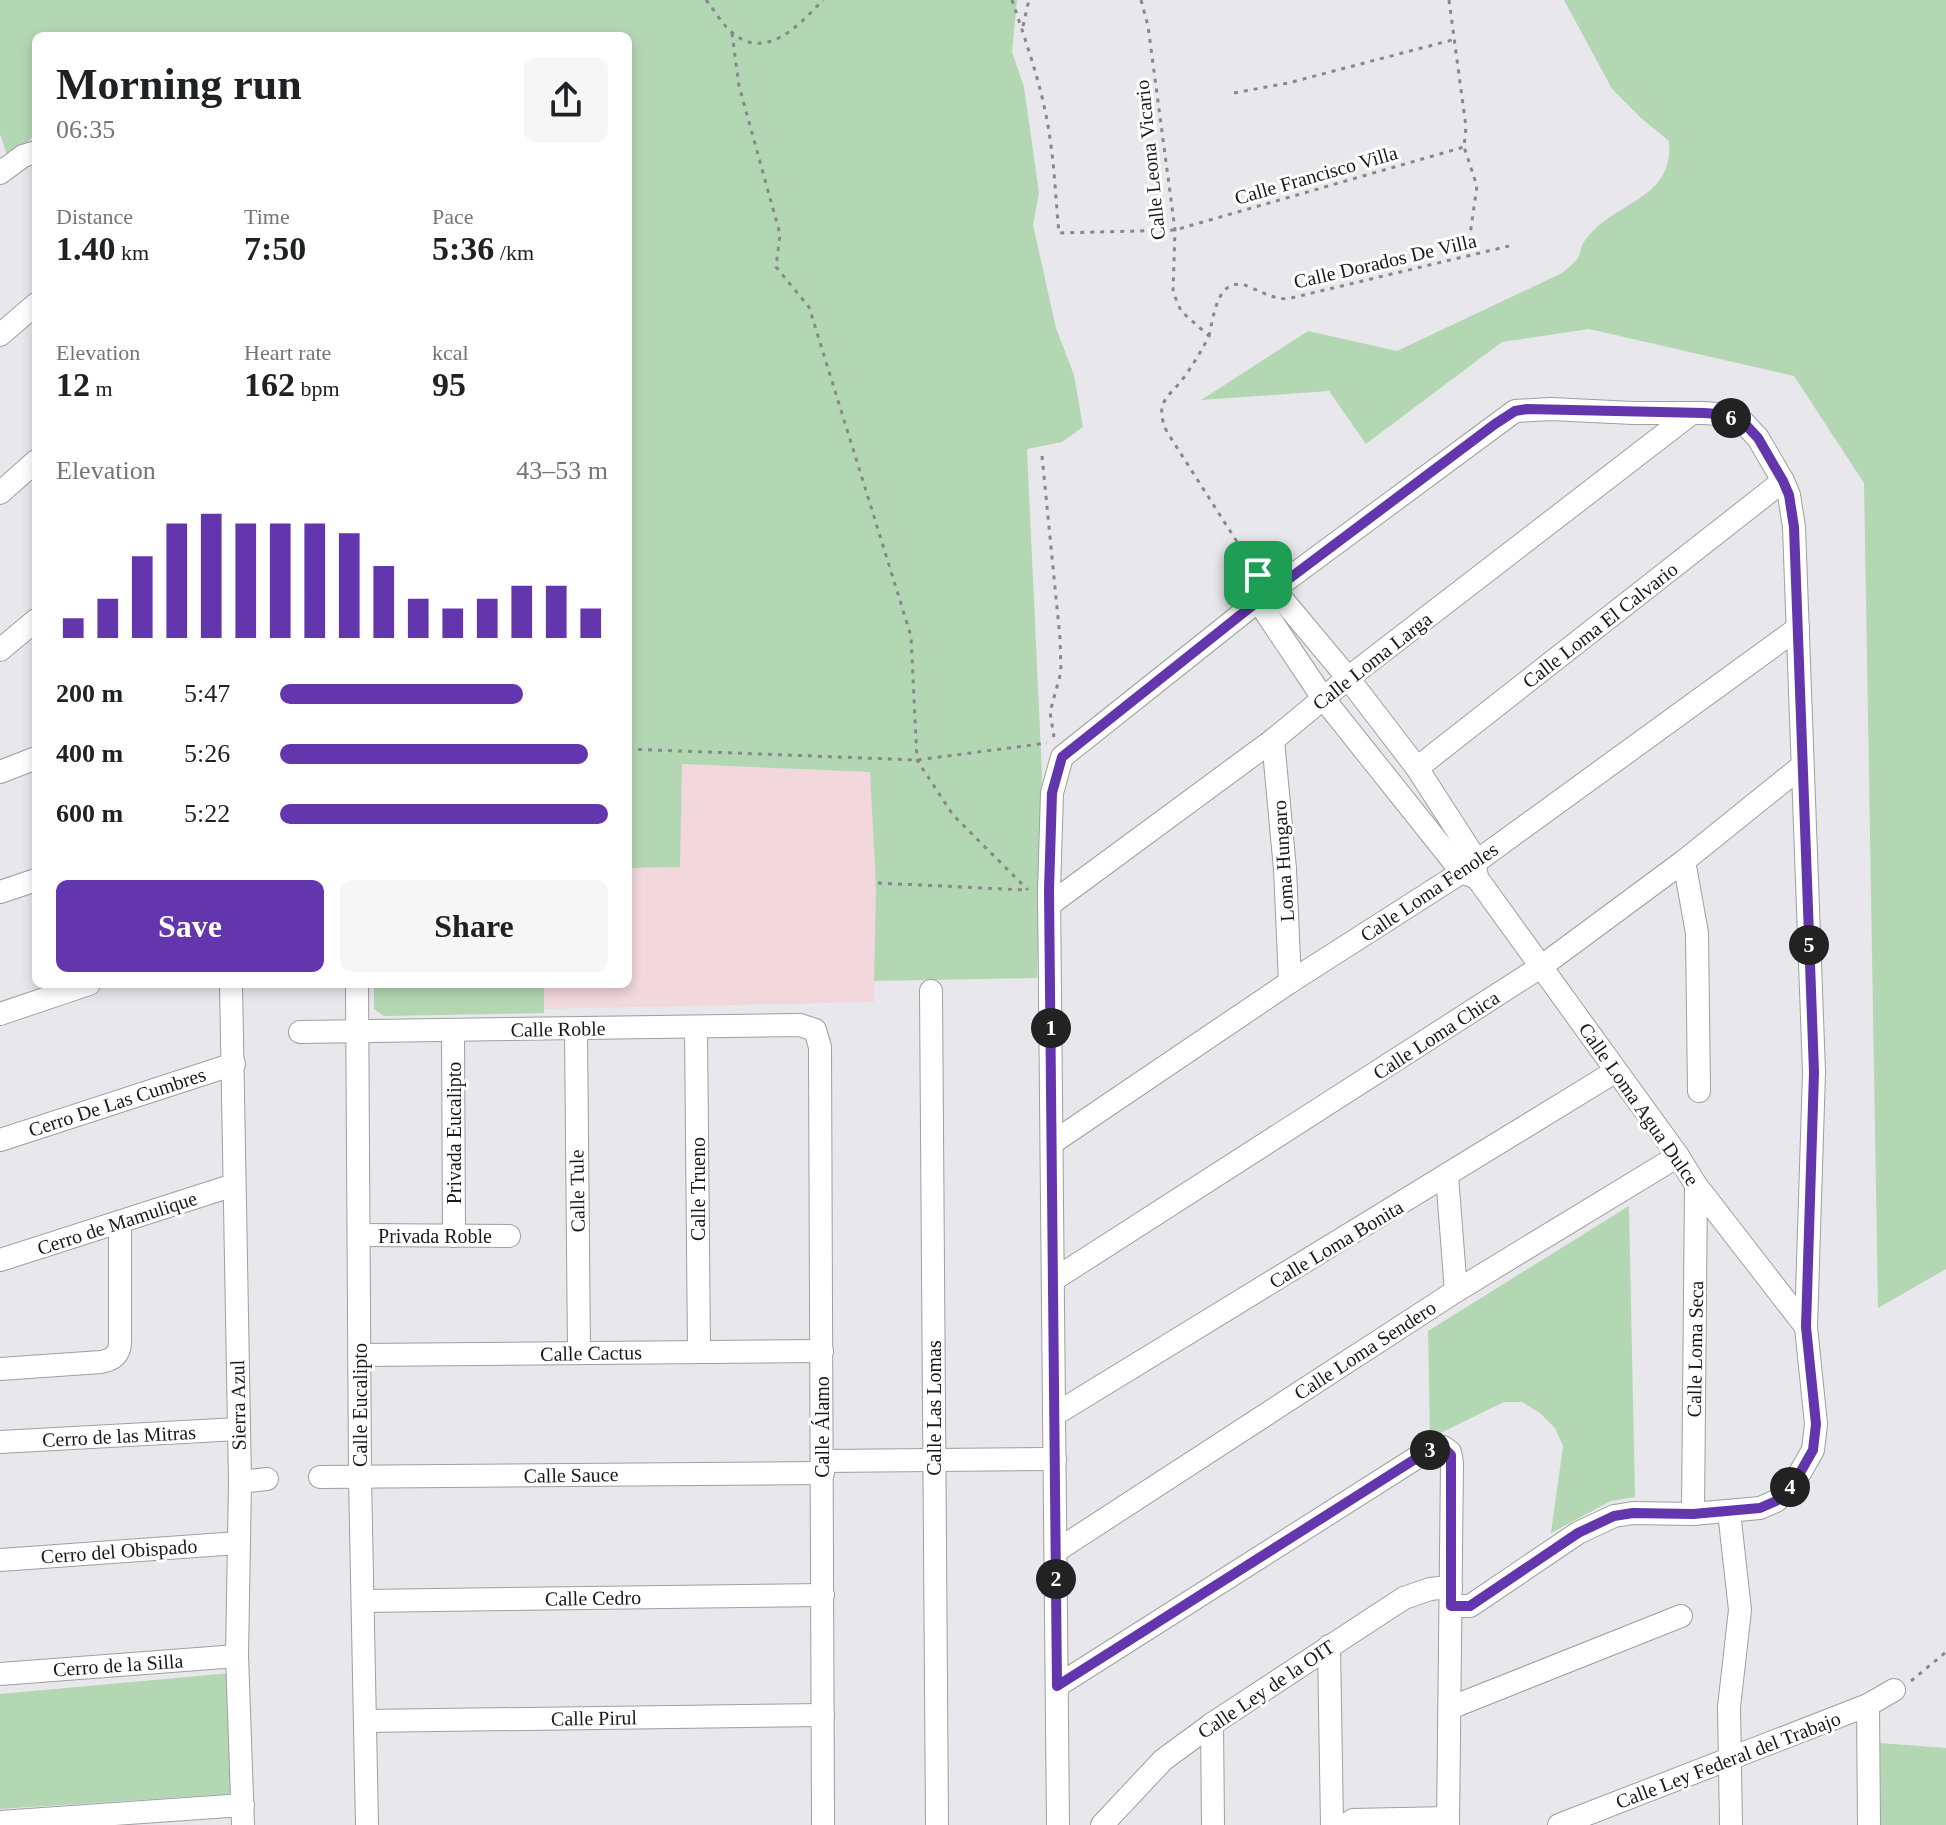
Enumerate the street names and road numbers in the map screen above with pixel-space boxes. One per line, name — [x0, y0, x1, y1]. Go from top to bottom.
street label: Calle Leona Vicario — [1131, 79, 1169, 241]
street label: Calle Francisco Villa — [1232, 141, 1400, 209]
street label: Calle Dorados De Villa — [1292, 229, 1479, 293]
street label: Calle Loma El Calvario — [1518, 558, 1682, 692]
street label: Calle Loma Larga — [1308, 608, 1437, 715]
street label: Loma Hungaro — [1268, 799, 1299, 922]
street label: Calle Loma Fenoles — [1356, 838, 1502, 946]
street label: Calle Loma Chica — [1369, 986, 1503, 1084]
street label: Calle Roble — [510, 1017, 606, 1041]
street label: Calle Loma Agua Dulce — [1574, 1018, 1704, 1190]
street label: Privada Eucalipto — [443, 1062, 466, 1204]
street label: Cerro De Las Cumbres — [26, 1063, 209, 1141]
street label: Calle Trueno — [687, 1137, 709, 1241]
street label: Calle Tule — [565, 1149, 589, 1233]
street label: Cerro de Mamulique — [34, 1187, 200, 1260]
street label: Calle Loma Bonita — [1265, 1195, 1407, 1293]
street label: Privada Roble — [378, 1225, 492, 1247]
street label: Calle Loma Seca — [1683, 1280, 1707, 1417]
street label: Calle Loma Sendero — [1290, 1296, 1440, 1404]
street label: Calle Las Lomas — [923, 1340, 945, 1476]
street label: Calle Cactus — [540, 1341, 642, 1365]
street label: Calle Eucalipto — [349, 1343, 372, 1467]
street label: Sierra Azul — [226, 1359, 250, 1450]
street label: Calle Álamo — [811, 1376, 833, 1478]
street label: Cerro de las Mitras — [42, 1421, 197, 1451]
street label: Calle Sauce — [523, 1463, 619, 1487]
street label: Cerro del Obispado — [40, 1535, 198, 1568]
street label: Calle Cedro — [545, 1586, 641, 1610]
street label: Calle Ley de la OIT — [1194, 1635, 1339, 1744]
street label: Cerro de la Silla — [52, 1649, 184, 1681]
street label: Calle Pirul — [551, 1706, 638, 1730]
street label: Calle Ley Federal del Trabajo — [1613, 1707, 1844, 1814]

